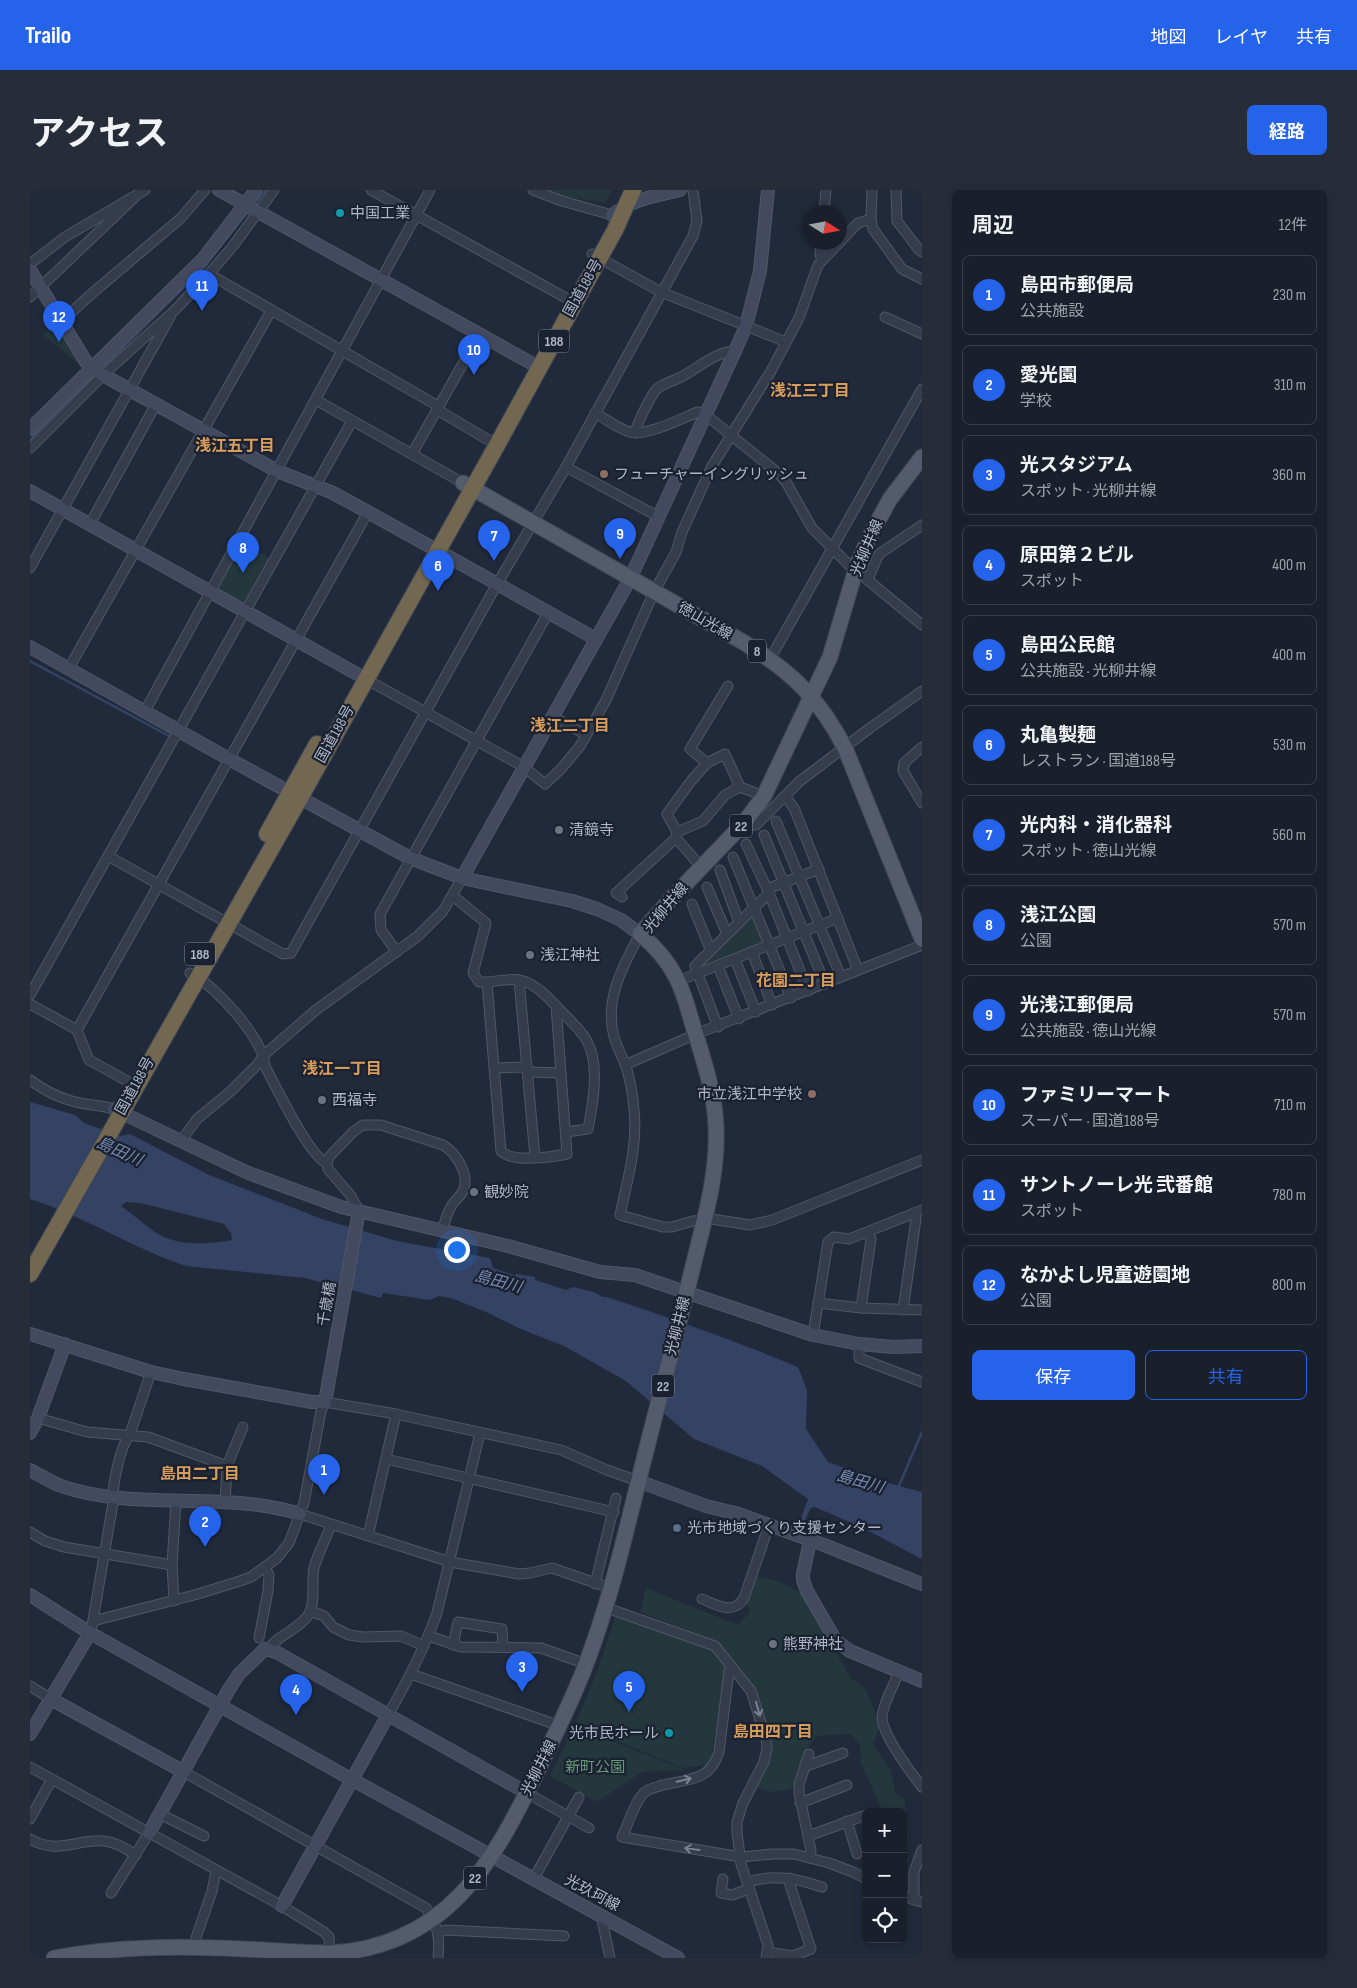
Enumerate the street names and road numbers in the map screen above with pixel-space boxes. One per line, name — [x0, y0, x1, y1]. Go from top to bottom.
street label: 国道188号 — [559, 256, 607, 320]
road number: 188 — [539, 330, 569, 352]
street label: 光柳井線 — [847, 517, 887, 579]
street label: 徳山光線 — [674, 598, 736, 644]
road number: 8 — [748, 640, 766, 662]
street label: 国道188号 — [311, 702, 359, 766]
road number: 22 — [730, 814, 752, 838]
street label: 光柳井線 — [639, 879, 693, 937]
road number: 188 — [185, 942, 215, 966]
street label: 国道188号 — [111, 1054, 159, 1118]
street label: 千歳橋 — [314, 1280, 340, 1328]
street label: 光柳井線 — [662, 1295, 694, 1357]
road number: 22 — [652, 1374, 674, 1398]
street label: 光柳井線 — [517, 1737, 561, 1799]
road number: 22 — [464, 1866, 486, 1890]
street label: 光玖珂線 — [561, 1871, 623, 1915]

